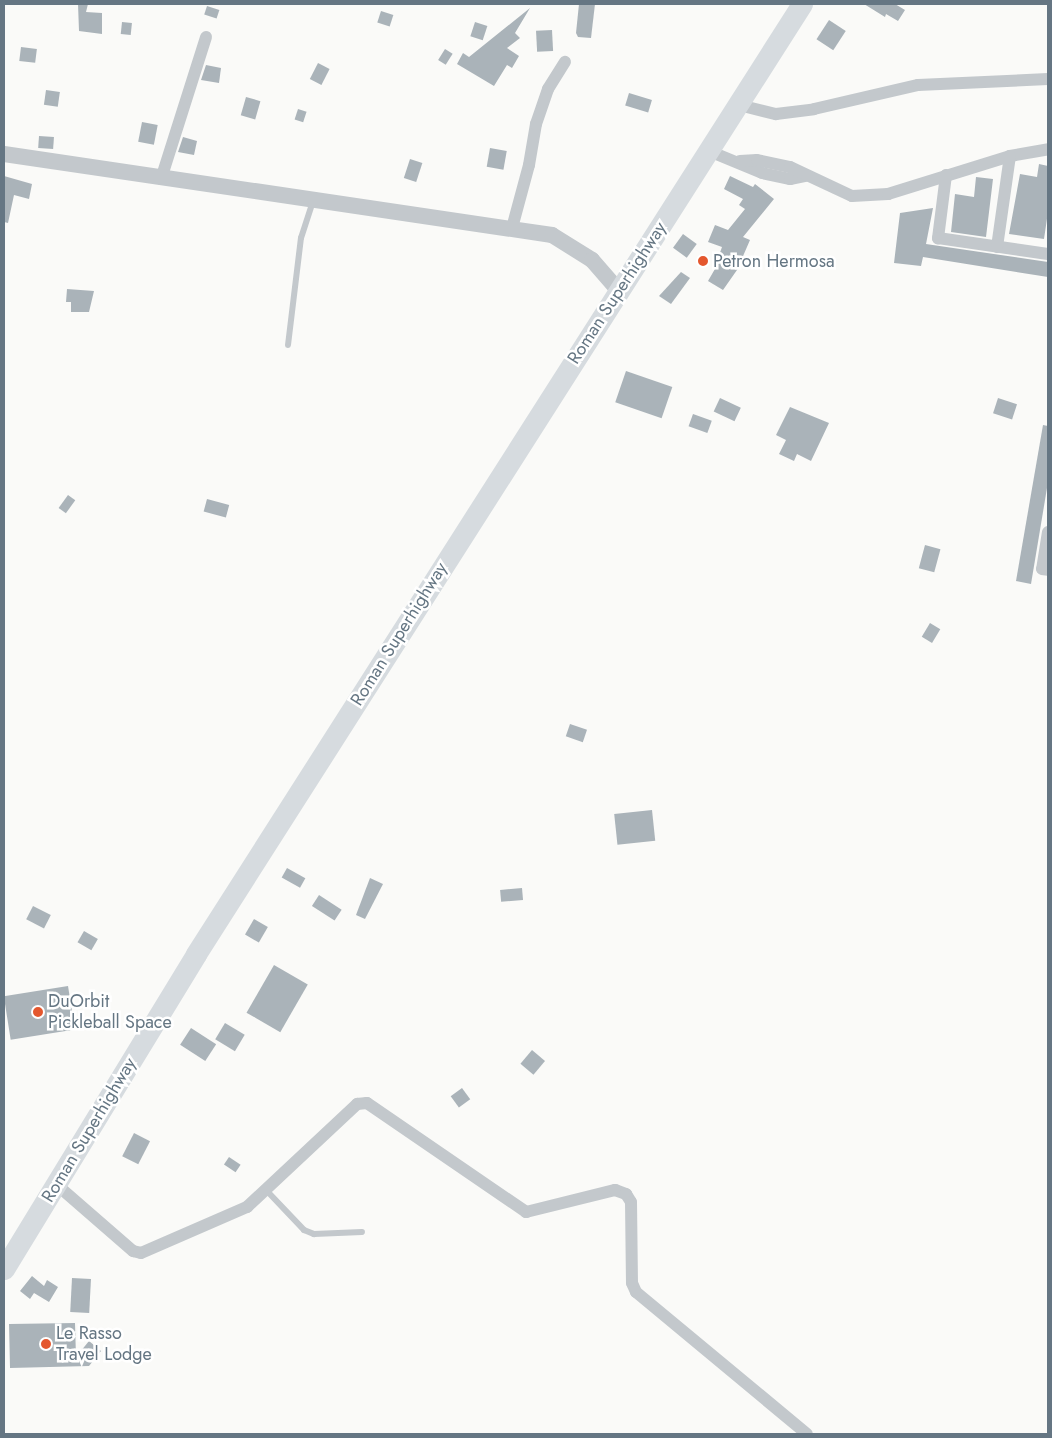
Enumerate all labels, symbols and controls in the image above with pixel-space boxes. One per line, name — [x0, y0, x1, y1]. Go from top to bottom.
street label: Roman Superhighway — [563, 218, 671, 368]
place label: Petron Hermosa — [713, 250, 835, 272]
marker: Petron Hermosa — [697, 255, 709, 267]
street label: Roman Superhighway — [346, 558, 452, 710]
place label: DuOrbit Pickleball Space — [48, 991, 172, 1034]
marker: DuOrbit Pickleball Space — [32, 1006, 44, 1018]
street label: Roman Superhighway — [37, 1054, 141, 1206]
place label: Le Rasso Travel Lodge — [56, 1323, 152, 1366]
marker: Le Rasso Travel Lodge — [40, 1338, 52, 1350]

